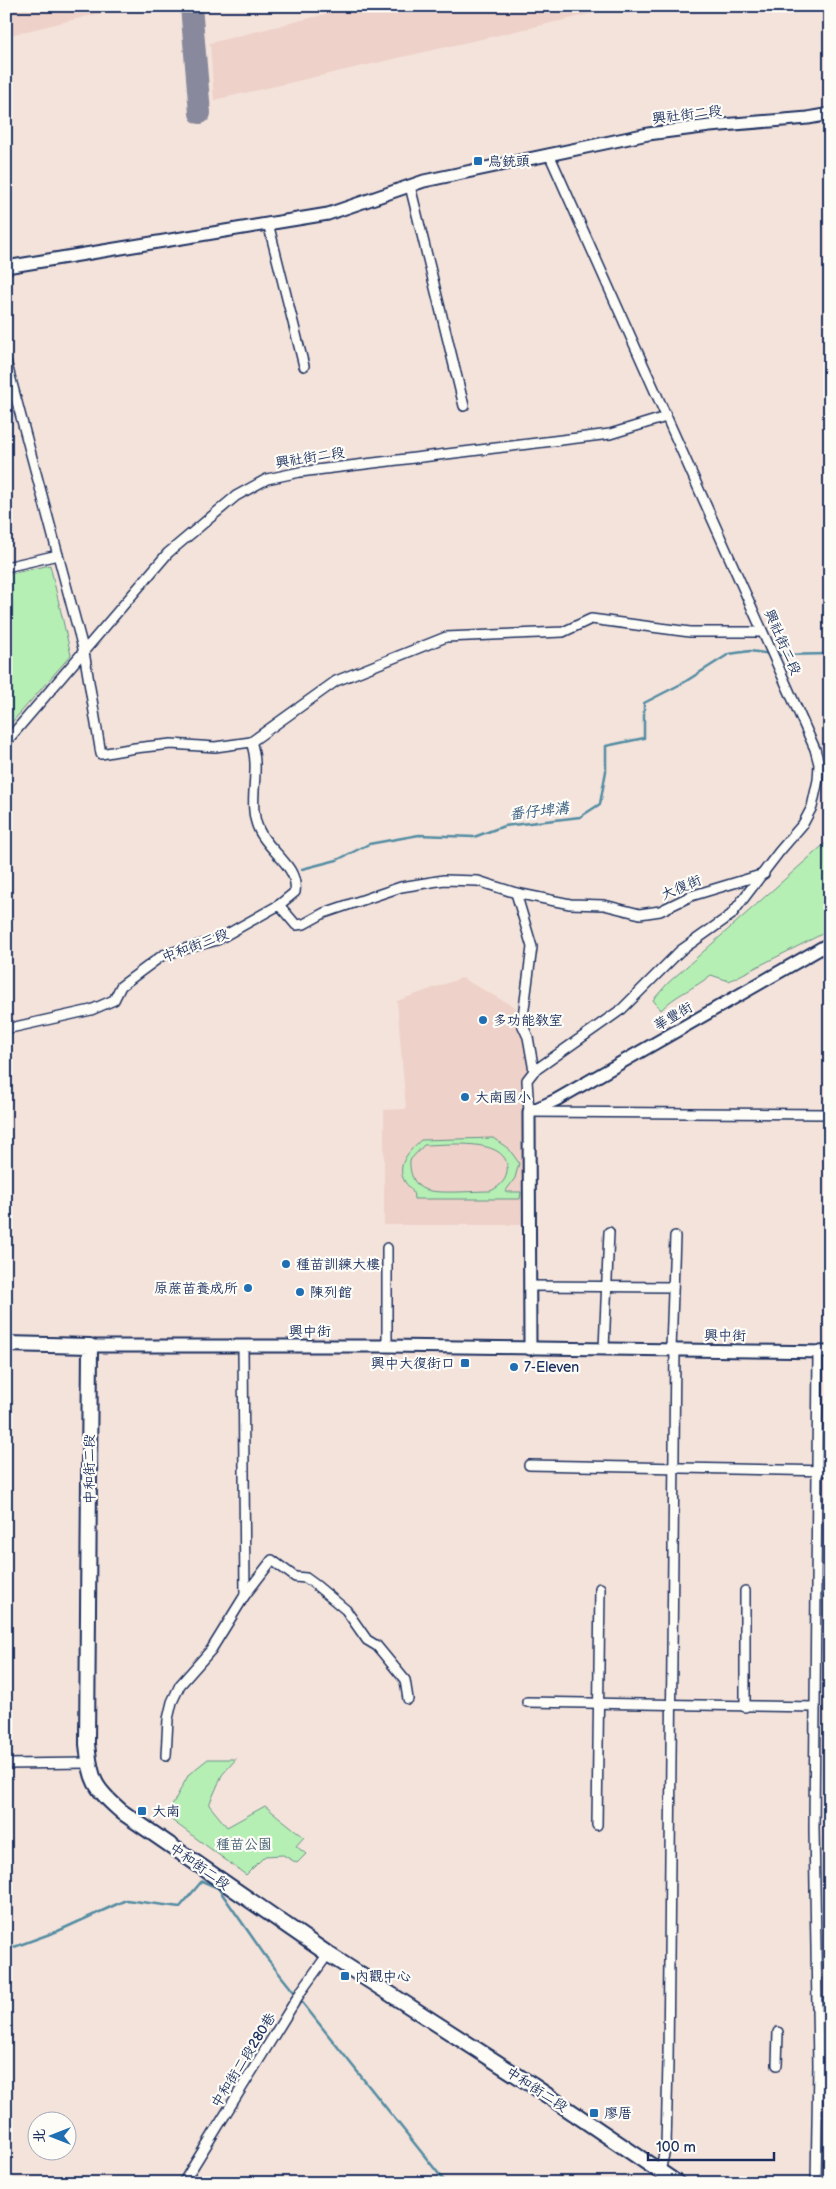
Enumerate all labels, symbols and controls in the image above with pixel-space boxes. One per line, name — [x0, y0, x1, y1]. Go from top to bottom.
street label: 興社街二段 — [651, 102, 723, 127]
place label: 鳥銃頭 — [488, 153, 530, 170]
marker: 鳥銃頭 — [472, 155, 484, 167]
street label: 興社街二段 — [274, 444, 346, 471]
street label: 興社街二段 — [761, 607, 805, 678]
water label: 番仔埤溝 — [508, 798, 572, 825]
street label: 大復街 — [659, 871, 704, 903]
street label: 中和街三段 — [159, 925, 231, 966]
street label: 華豐街 — [651, 999, 696, 1034]
place label: 多功能教室 — [493, 1012, 563, 1029]
marker: 多功能教室 — [477, 1014, 489, 1026]
place label: 大南國小 — [475, 1089, 531, 1106]
marker: 大南國小 — [459, 1091, 471, 1103]
place label: 種苗訓練大樓 — [296, 1256, 380, 1273]
marker: 種苗訓練大樓 — [280, 1258, 292, 1270]
place label: 原蔗苗養成所 — [154, 1280, 238, 1297]
marker: 原蔗苗養成所 — [242, 1282, 254, 1294]
place label: 陳列館 — [310, 1284, 352, 1301]
marker: 陳列館 — [294, 1286, 306, 1298]
street label: 興中街 — [289, 1323, 331, 1340]
street label: 興中街 — [704, 1327, 746, 1344]
place label: 興中大復街口 — [371, 1355, 455, 1372]
marker: 興中大復街口 — [459, 1357, 471, 1369]
place label: 7-Eleven — [524, 1359, 579, 1376]
marker: 7-Eleven — [508, 1361, 520, 1373]
street label: 中和街二段 — [81, 1434, 98, 1504]
place label: 大南 — [152, 1803, 180, 1820]
marker: 大南 — [136, 1805, 148, 1817]
park label: 種苗公園 — [216, 1836, 272, 1853]
street label: 中和街二段 — [166, 1839, 233, 1893]
place label: 內觀中心 — [355, 1968, 411, 1985]
marker: 內觀中心 — [339, 1970, 351, 1982]
street label: 中和街二段280巷 — [207, 2009, 280, 2111]
street label: 中和街二段 — [503, 2063, 571, 2116]
place label: 廖厝 — [604, 2105, 632, 2122]
marker: 廖厝 — [588, 2107, 600, 2119]
north arrow — [28, 2112, 78, 2162]
text: 北 — [31, 2129, 48, 2143]
scale bar — [648, 2129, 775, 2161]
text: 100 m — [656, 2138, 696, 2157]

